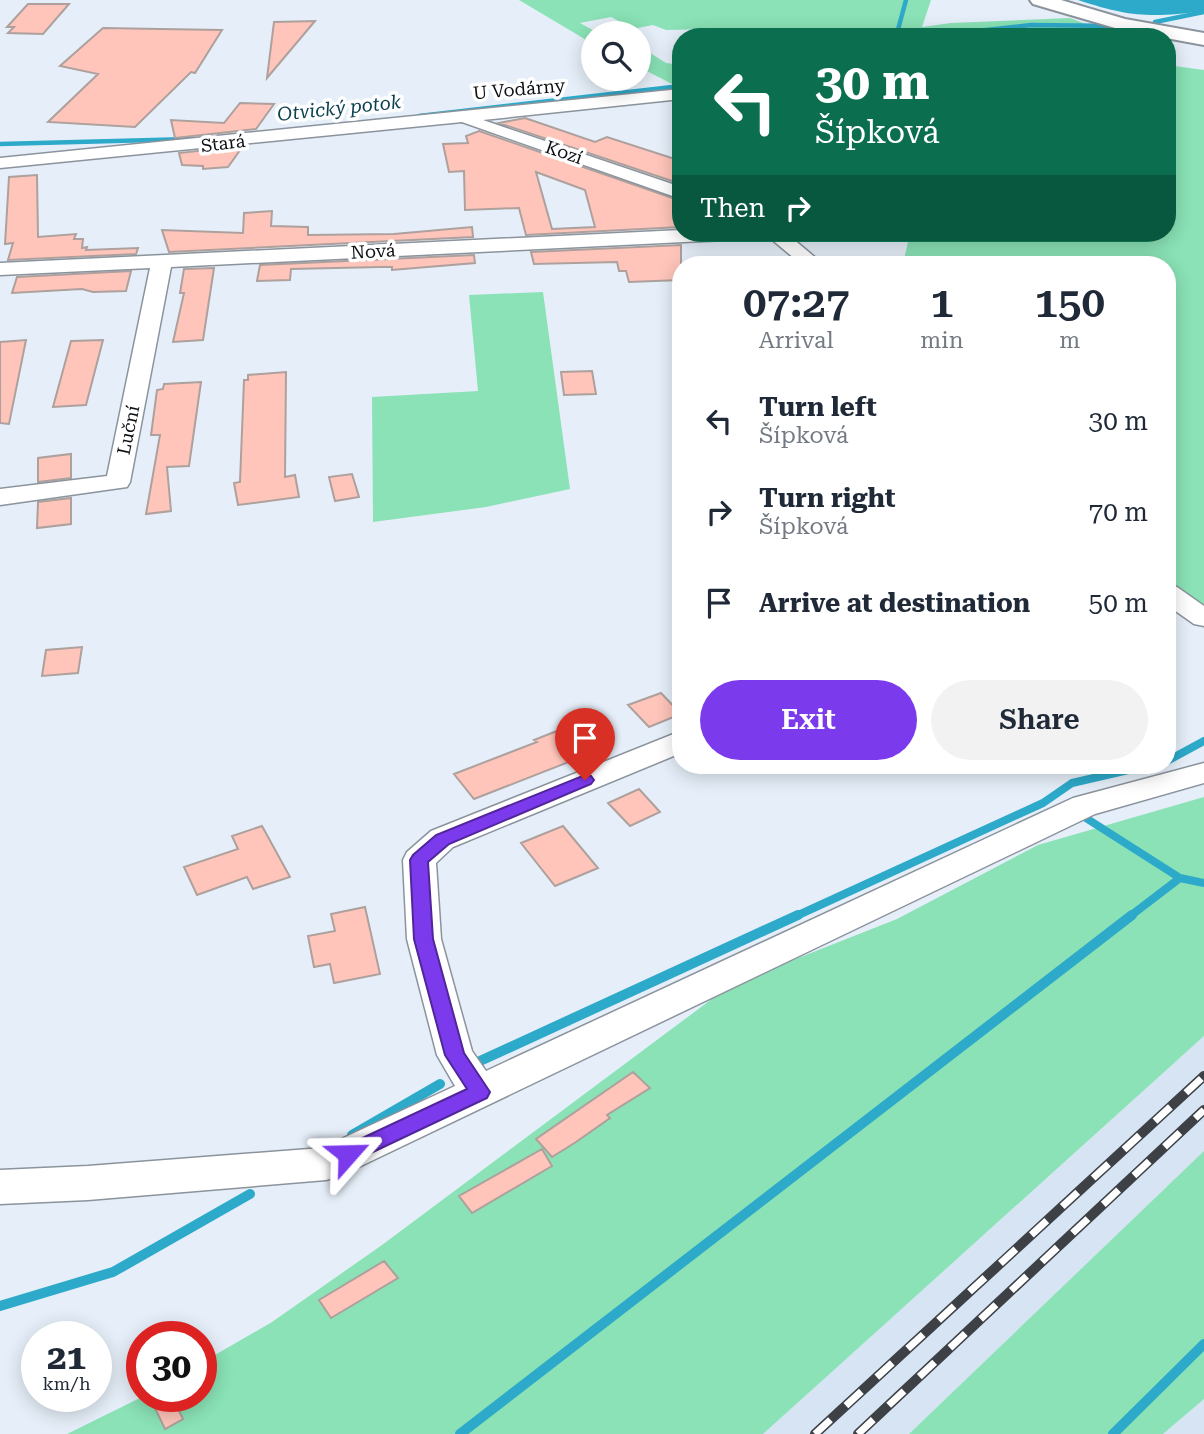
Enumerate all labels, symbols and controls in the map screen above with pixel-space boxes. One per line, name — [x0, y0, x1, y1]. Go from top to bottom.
map controls — [581, 21, 651, 91]
button: search — [581, 21, 651, 91]
text: 30 m — [815, 54, 930, 111]
icon: left — [700, 56, 791, 147]
street label: U Vodárny — [472, 74, 566, 103]
water label: Otvický potok — [276, 90, 403, 126]
text: Šípková — [815, 113, 940, 151]
street label: Stará — [200, 130, 247, 156]
street label: Kozí — [543, 136, 586, 168]
icon: right — [779, 189, 817, 227]
text: Then — [700, 193, 765, 223]
street label: Nová — [350, 239, 396, 263]
text: 07:27 — [743, 278, 849, 327]
text: 1 — [930, 278, 954, 327]
text: 150 — [1034, 278, 1105, 327]
text: Arrival — [759, 327, 834, 354]
text: min — [920, 327, 964, 354]
text: m — [1059, 327, 1080, 354]
text: Turn left — [759, 392, 877, 422]
icon: left — [700, 402, 738, 440]
street label: Luční — [113, 403, 143, 457]
text: 30 m — [1089, 406, 1148, 436]
text: Šípková — [759, 422, 849, 449]
text: Turn right — [759, 483, 895, 513]
icon: right — [700, 493, 738, 531]
text: 70 m — [1089, 497, 1148, 527]
text: Šípková — [759, 513, 849, 540]
icon: arrive — [700, 584, 738, 622]
text: Arrive at destination — [759, 588, 1030, 618]
text: 50 m — [1089, 588, 1148, 618]
button: Exit — [700, 680, 917, 760]
button: Share — [931, 680, 1148, 760]
pin — [555, 708, 615, 780]
icon: arrive — [566, 719, 604, 757]
position arrow — [311, 1117, 385, 1191]
speed limit sign: 30 — [126, 1321, 217, 1412]
text: 21 — [47, 1337, 86, 1378]
text: km/h — [42, 1373, 91, 1394]

